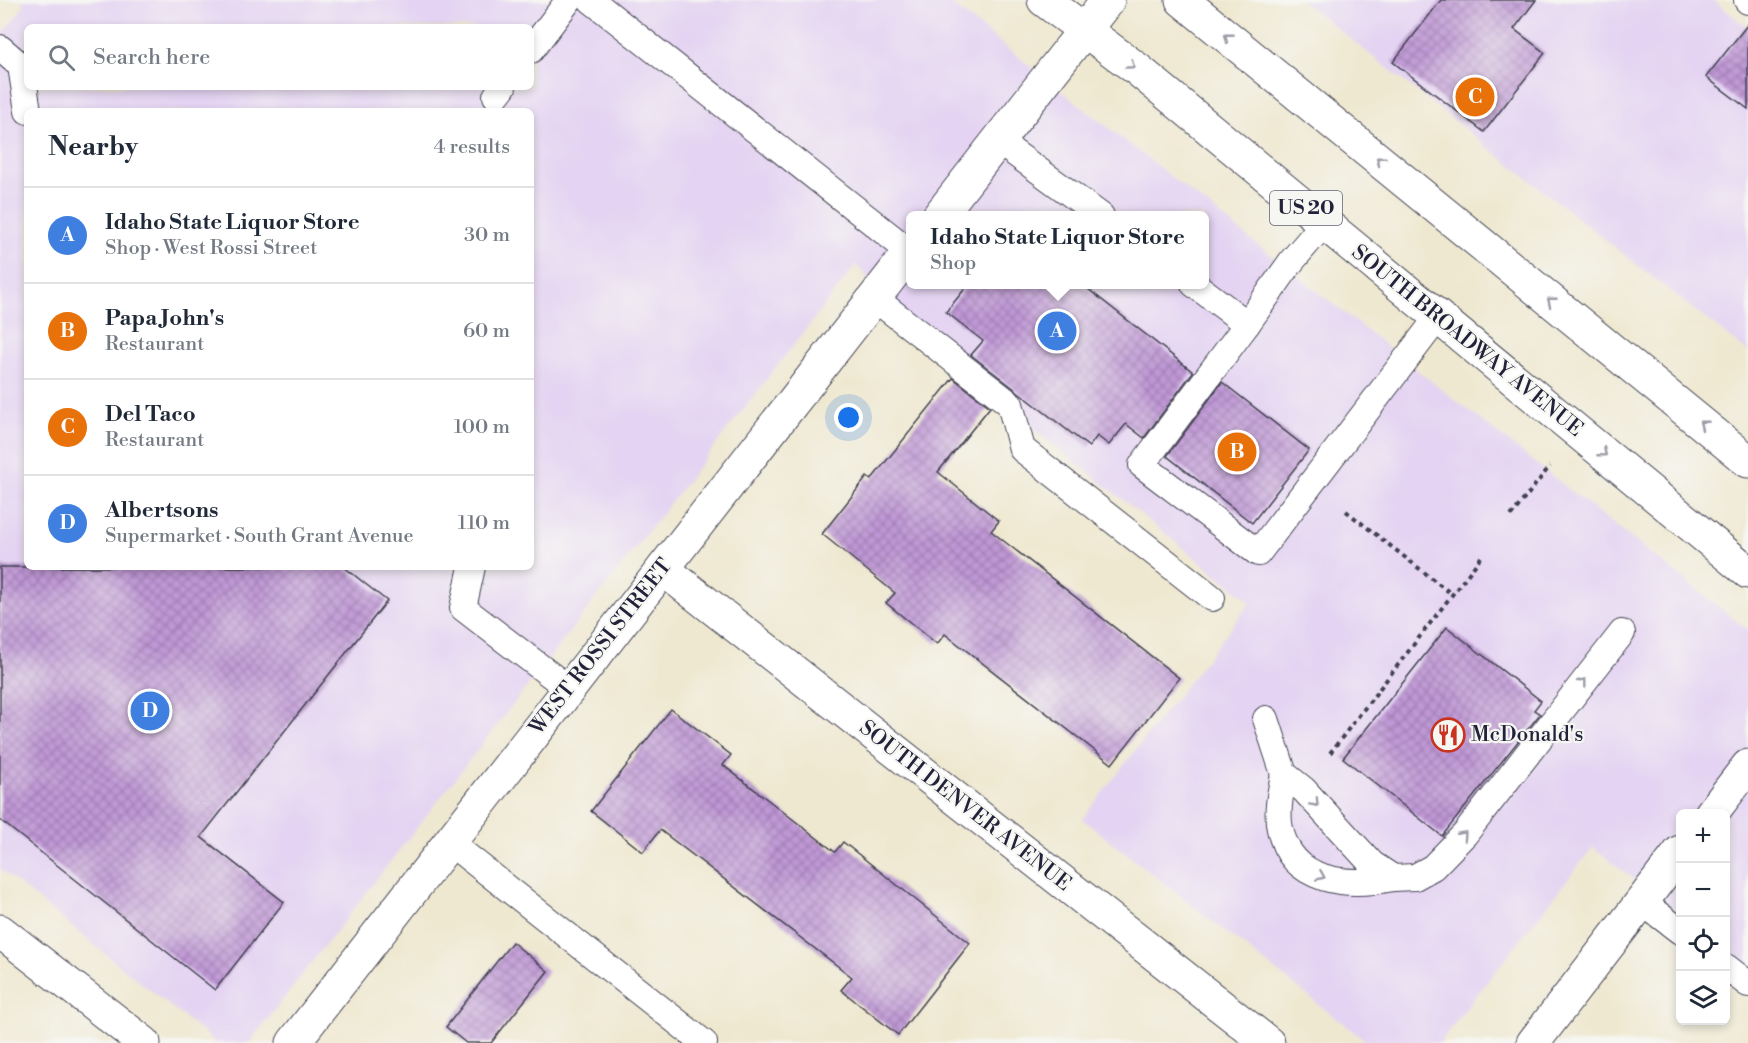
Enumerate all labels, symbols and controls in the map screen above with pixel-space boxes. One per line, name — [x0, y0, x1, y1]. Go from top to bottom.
search box — [24, 24, 534, 90]
one-way arrow — [1224, 34, 1235, 45]
icon: search — [45, 41, 78, 74]
text: Search here — [93, 44, 210, 71]
one-way arrow — [1125, 58, 1136, 69]
pin: C — [1456, 74, 1494, 120]
text: Nearby — [48, 131, 138, 163]
text: 4 results — [433, 135, 510, 160]
one-way arrow — [1375, 157, 1386, 168]
road number: US 20 — [1270, 191, 1342, 225]
text: Idaho State Liquor Store — [105, 209, 360, 236]
popup — [906, 211, 1209, 289]
text: A — [60, 223, 75, 248]
text: 30 m — [464, 223, 510, 248]
text: Idaho State Liquor Store — [930, 224, 1185, 251]
text: Shop · West Rossi Street — [105, 236, 317, 261]
street label: SOUTH BROADWAY AVENUE — [1346, 240, 1588, 442]
text: Shop — [930, 251, 976, 276]
one-way arrow — [1547, 297, 1558, 308]
text: Papa John's — [105, 305, 224, 332]
pin: A — [1038, 308, 1076, 354]
text: B — [60, 319, 75, 344]
text: 60 m — [463, 319, 510, 344]
text: Restaurant — [105, 332, 204, 357]
text: Del Taco — [105, 401, 196, 428]
your location — [834, 403, 863, 432]
text: C — [60, 415, 75, 440]
text: 100 m — [454, 415, 510, 440]
one-way arrow — [1698, 421, 1709, 432]
text: Restaurant — [105, 428, 204, 453]
pin: B — [1218, 430, 1256, 474]
one-way arrow — [1597, 446, 1608, 457]
text: Albertsons — [105, 497, 218, 524]
text: D — [60, 511, 75, 536]
text: 110 m — [458, 511, 510, 536]
text: Supermarket · South Grant Avenue — [105, 524, 414, 549]
street label: WEST ROSSI STREET — [523, 553, 678, 741]
one-way arrow — [1576, 678, 1587, 689]
pin: D — [130, 688, 170, 734]
street label: SOUTH DENVER AVENUE — [854, 715, 1076, 897]
restaurant icon: McDonald's — [1430, 717, 1466, 753]
place label: McDonald's — [1471, 722, 1583, 748]
one-way arrow — [1308, 796, 1319, 806]
map controls — [1676, 809, 1730, 1025]
button: + — [1676, 809, 1730, 863]
one-way arrow — [1456, 832, 1467, 842]
button: − — [1676, 863, 1730, 917]
one-way arrow — [1315, 868, 1326, 880]
button: locate — [1676, 917, 1730, 971]
button: layers — [1676, 971, 1730, 1025]

